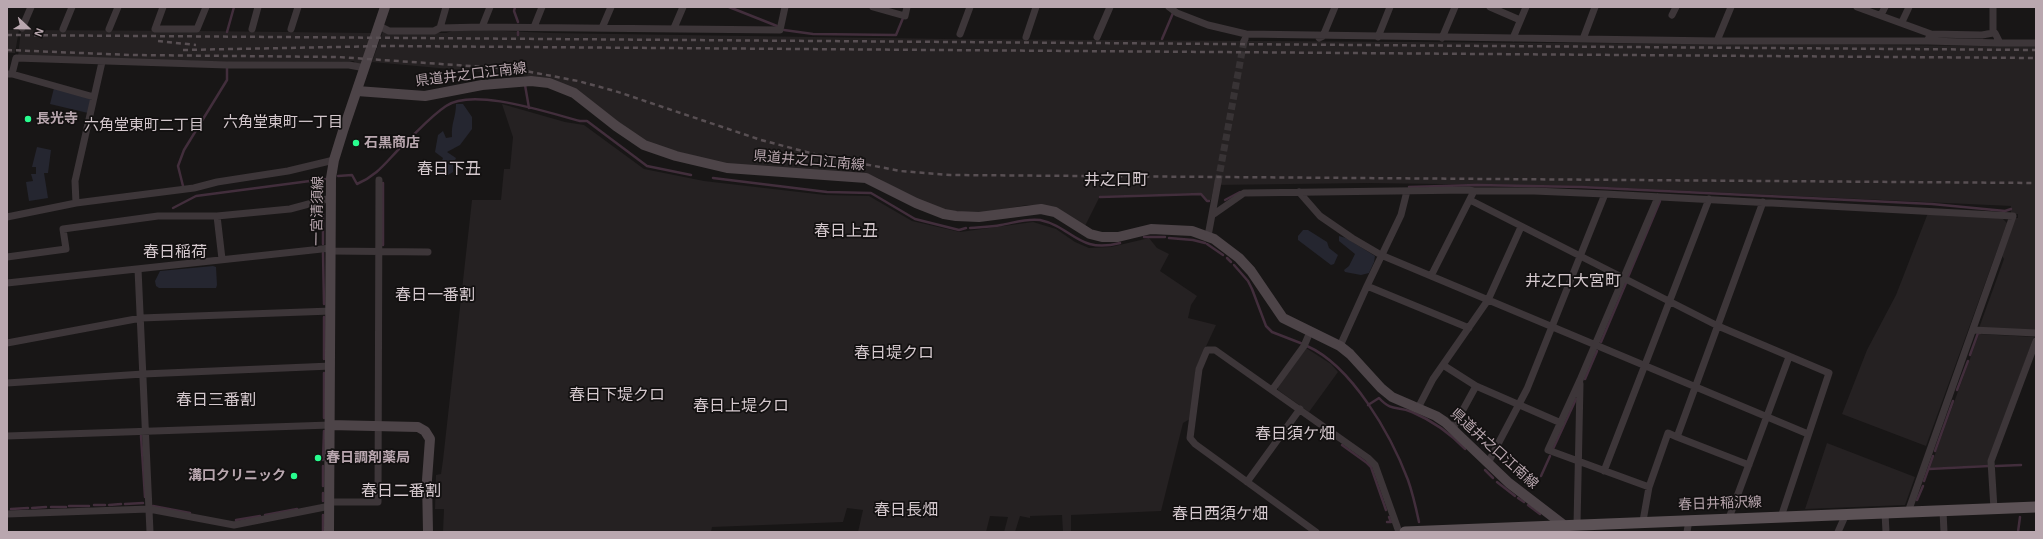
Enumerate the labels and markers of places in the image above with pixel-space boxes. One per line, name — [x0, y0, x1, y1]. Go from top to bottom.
place label: 長光寺 — [36, 111, 78, 127]
marker: 長光寺 — [23, 114, 33, 124]
place label: 石黒商店 — [364, 135, 420, 151]
marker: 石黒商店 — [351, 138, 361, 148]
place label: 春日調剤薬局 — [326, 450, 410, 466]
marker: 春日調剤薬局 — [313, 453, 323, 463]
place label: 溝口クリニック — [188, 468, 286, 484]
marker: 溝口クリニック — [289, 471, 299, 481]

